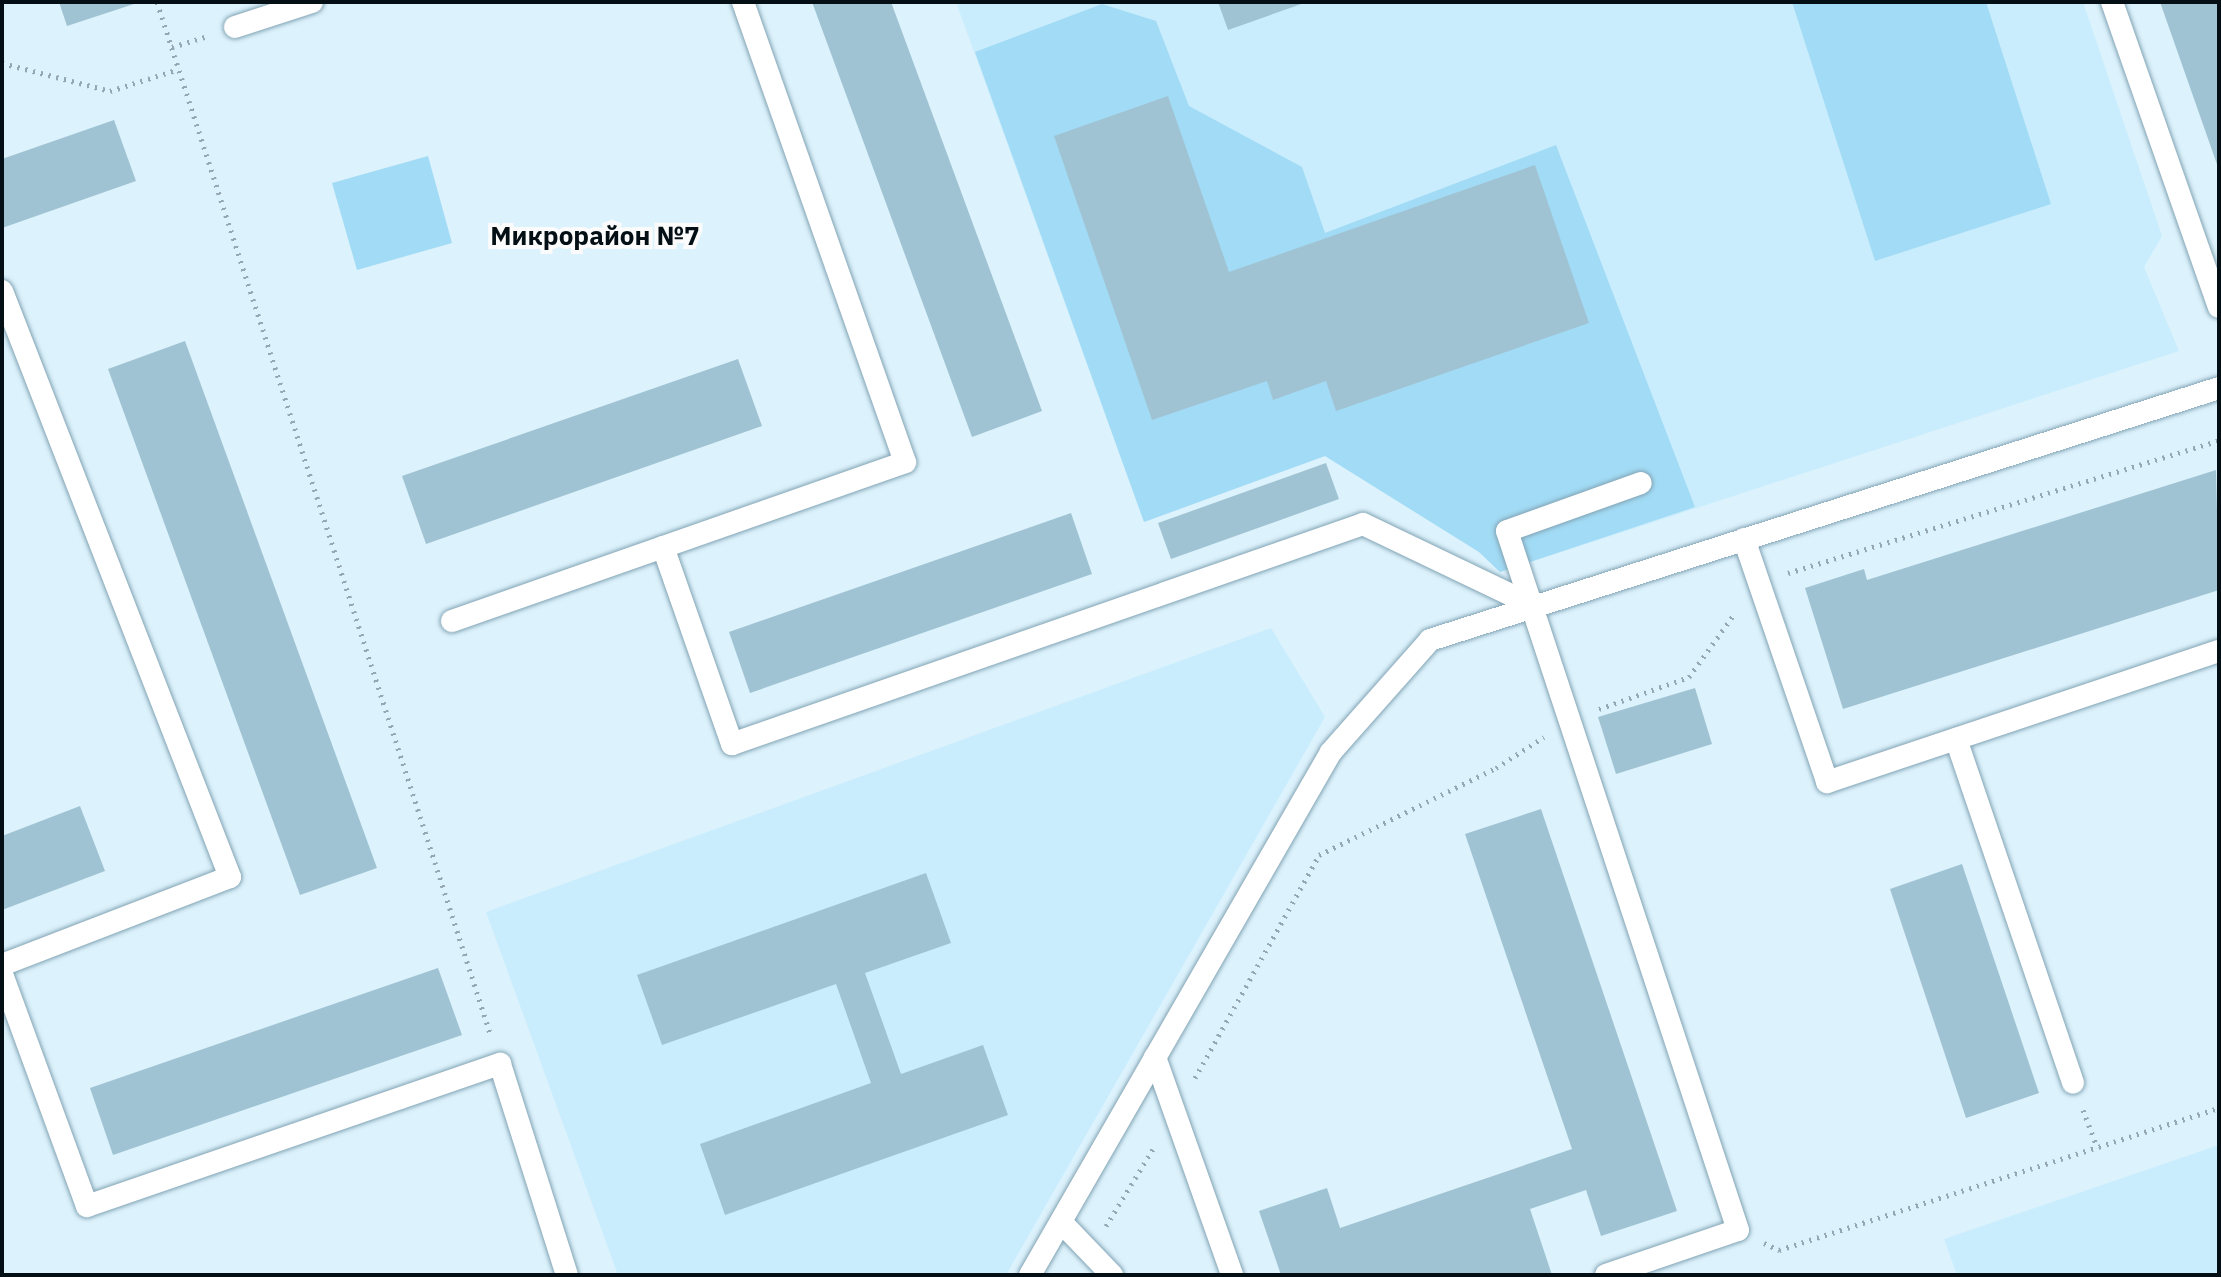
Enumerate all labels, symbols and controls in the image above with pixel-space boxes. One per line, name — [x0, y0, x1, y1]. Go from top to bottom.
district label: Микрорайон №7 — [490, 220, 700, 252]

